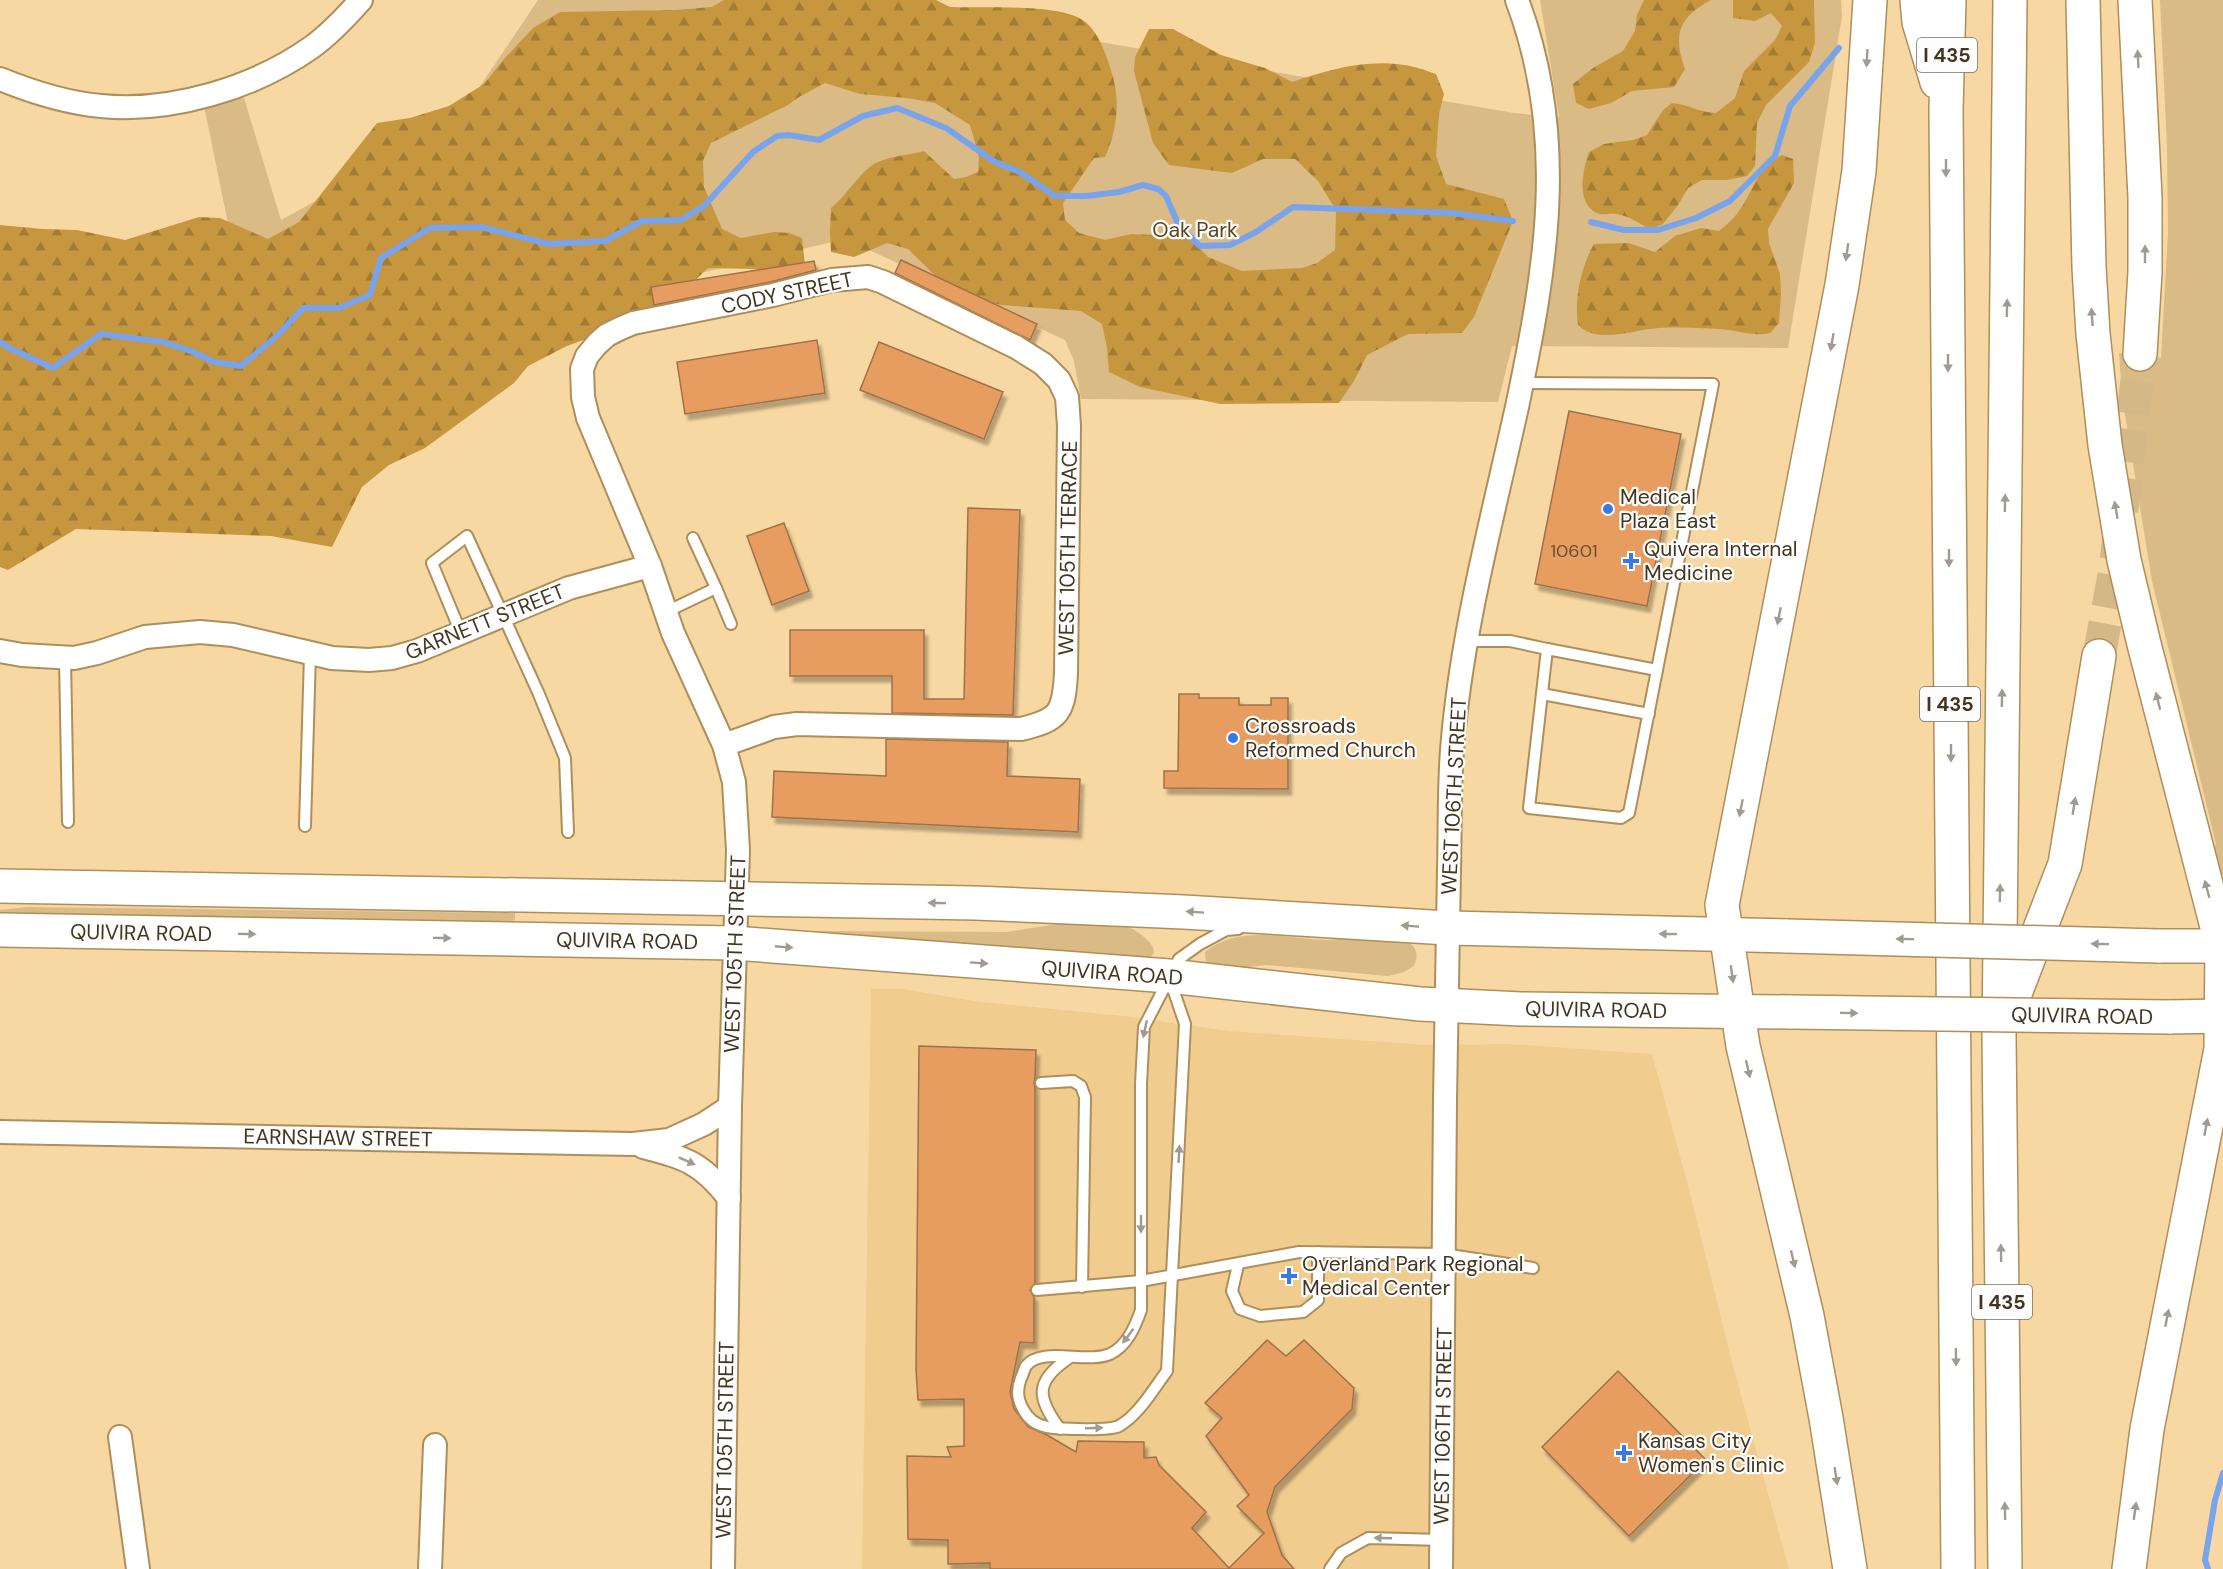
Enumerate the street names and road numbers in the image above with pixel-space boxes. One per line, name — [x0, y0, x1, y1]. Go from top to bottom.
road number: I 435 — [1917, 38, 1977, 72]
street label: CODY STREET — [719, 265, 856, 321]
street label: WEST 105TH TERRACE — [1052, 440, 1084, 656]
street label: GARNETT STREET — [401, 577, 569, 667]
road number: I 435 — [1920, 687, 1980, 721]
street label: WEST 106TH STREET — [1435, 696, 1473, 896]
street label: WEST 105TH STREET — [718, 854, 752, 1053]
street label: QUIVIRA ROAD — [70, 918, 212, 948]
street label: QUIVIRA ROAD — [556, 926, 698, 956]
street label: QUIVIRA ROAD — [1040, 954, 1184, 992]
street label: QUIVIRA ROAD — [1525, 995, 1667, 1025]
street label: QUIVIRA ROAD — [2011, 1001, 2153, 1031]
street label: EARNSHAW STREET — [243, 1122, 433, 1154]
road number: I 435 — [1972, 1285, 2032, 1319]
street label: WEST 106TH STREET — [1427, 1327, 1459, 1525]
street label: WEST 105TH STREET — [709, 1341, 741, 1539]

